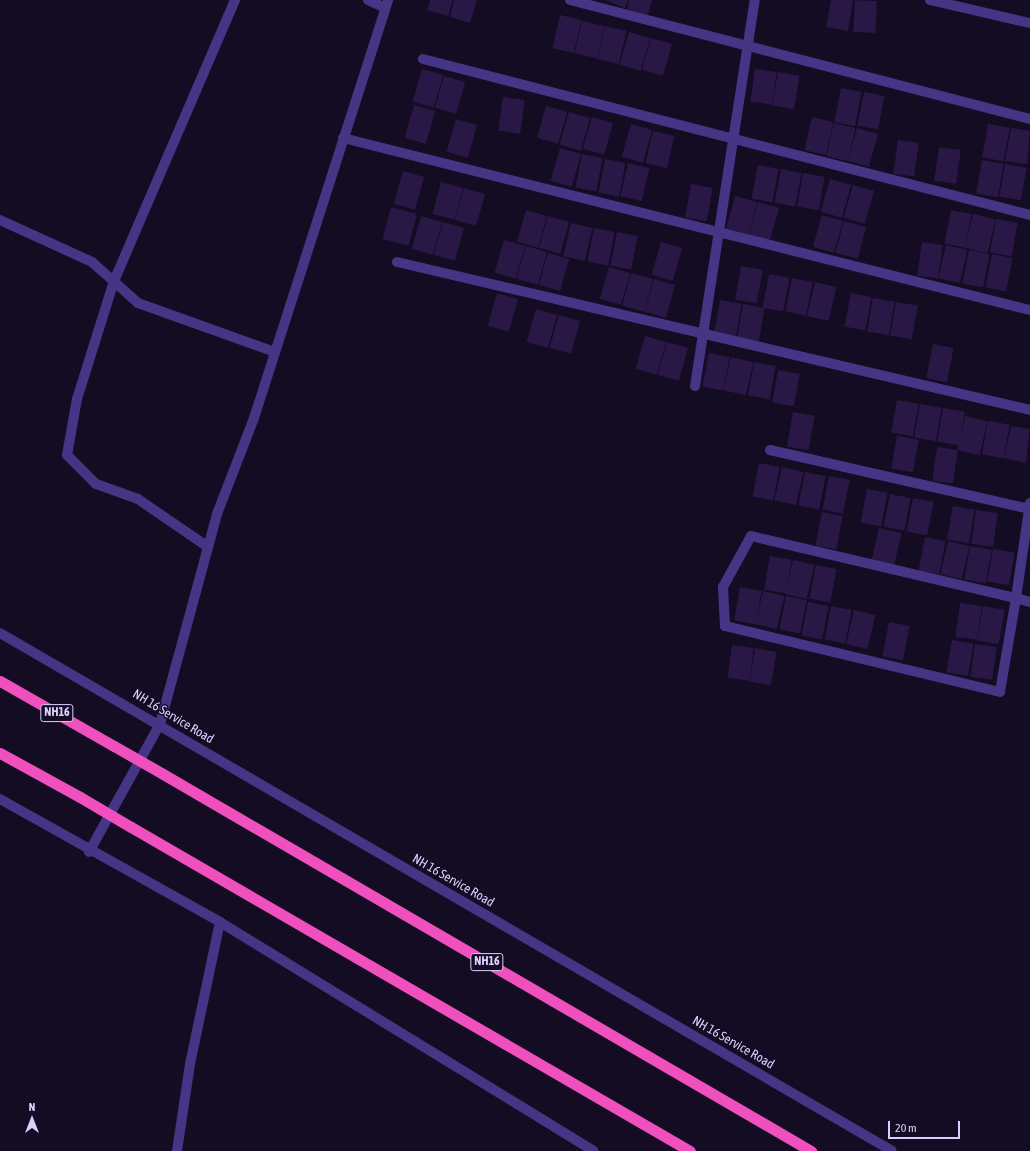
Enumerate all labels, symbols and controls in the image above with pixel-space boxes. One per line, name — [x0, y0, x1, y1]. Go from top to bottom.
street label: NH 16 Service Road — [130, 687, 216, 747]
road number: NH16 — [40, 703, 74, 723]
street label: NH 16 Service Road — [409, 851, 497, 911]
road number: NH16 — [470, 952, 504, 972]
street label: NH 16 Service Road — [689, 1013, 777, 1073]
north arrow — [12, 1099, 52, 1139]
text: N — [29, 1101, 35, 1113]
scale bar — [890, 1113, 962, 1139]
text: 20 m — [895, 1121, 917, 1135]

